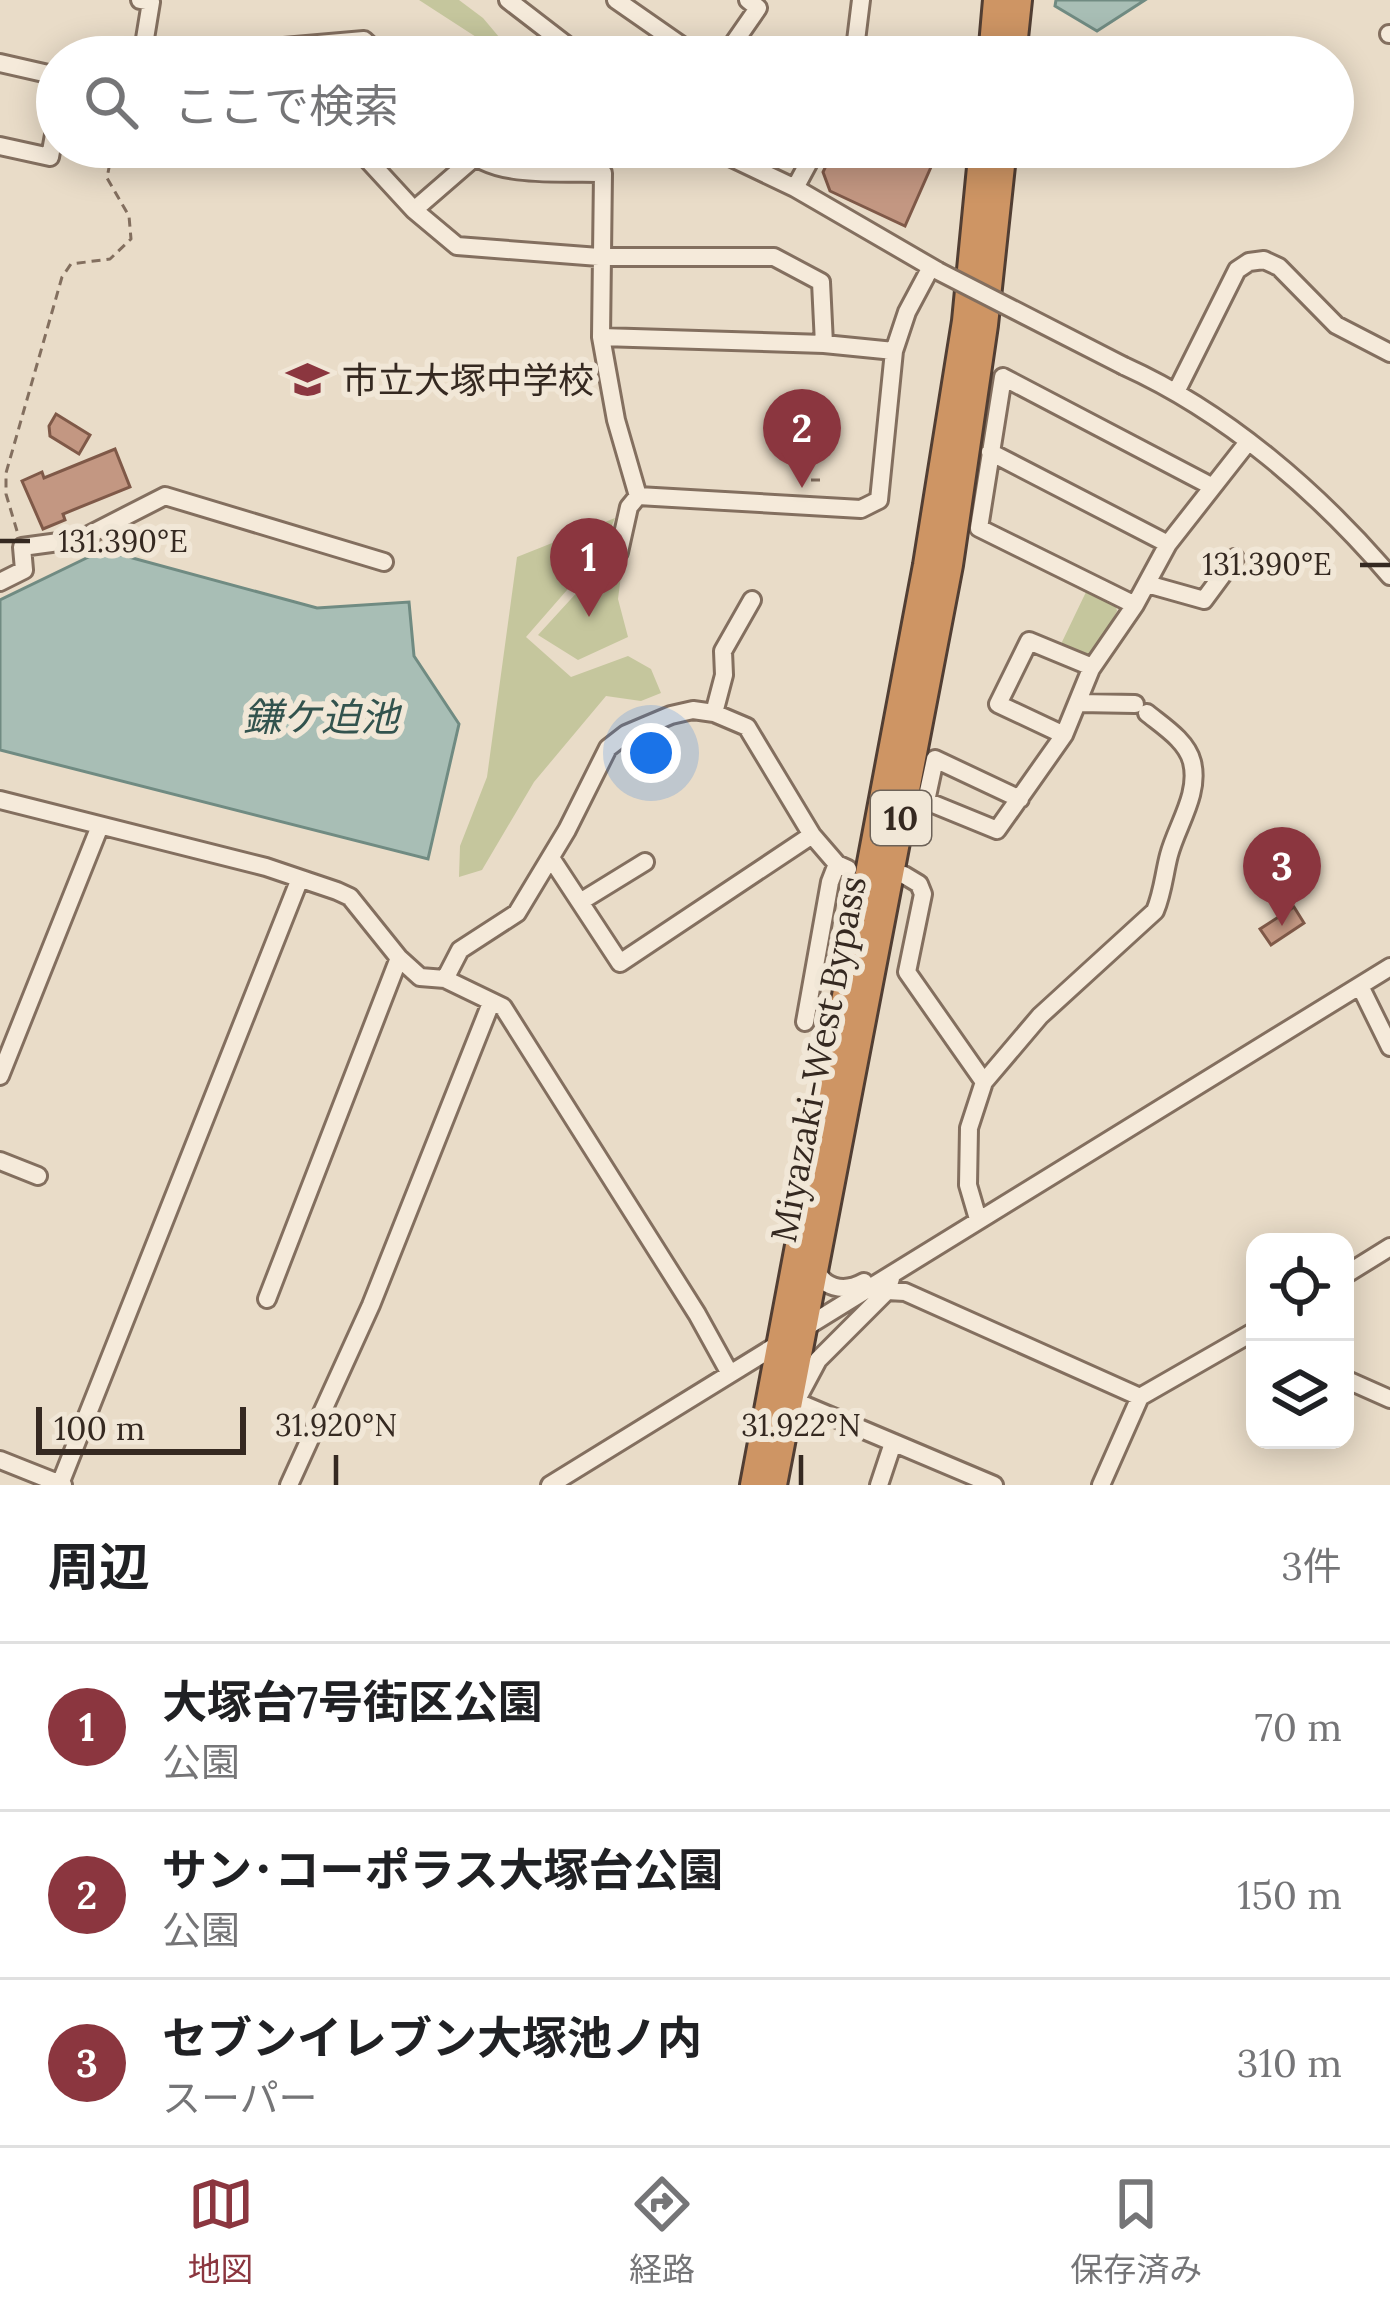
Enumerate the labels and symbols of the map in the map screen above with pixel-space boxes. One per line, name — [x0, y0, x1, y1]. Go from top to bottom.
school or university icon: 市立大塚中学校 — [285, 357, 331, 403]
place label: 市立大塚中学校 — [342, 357, 594, 403]
pin: 2 — [763, 389, 841, 488]
pin: 1 — [550, 518, 628, 617]
text: 131.390°E — [58, 522, 188, 560]
text: 131.390°E — [1202, 545, 1332, 583]
water label: 鎌ケ迫池 — [243, 692, 403, 742]
your location — [621, 723, 681, 783]
road number: 10 — [871, 791, 931, 845]
pin: 3 — [1243, 827, 1321, 926]
street label: Miyazaki-West Bypass — [760, 872, 876, 1246]
scale bar — [36, 1401, 246, 1454]
text: 31.920°N — [275, 1406, 397, 1444]
text: 31.922°N — [741, 1406, 861, 1444]

